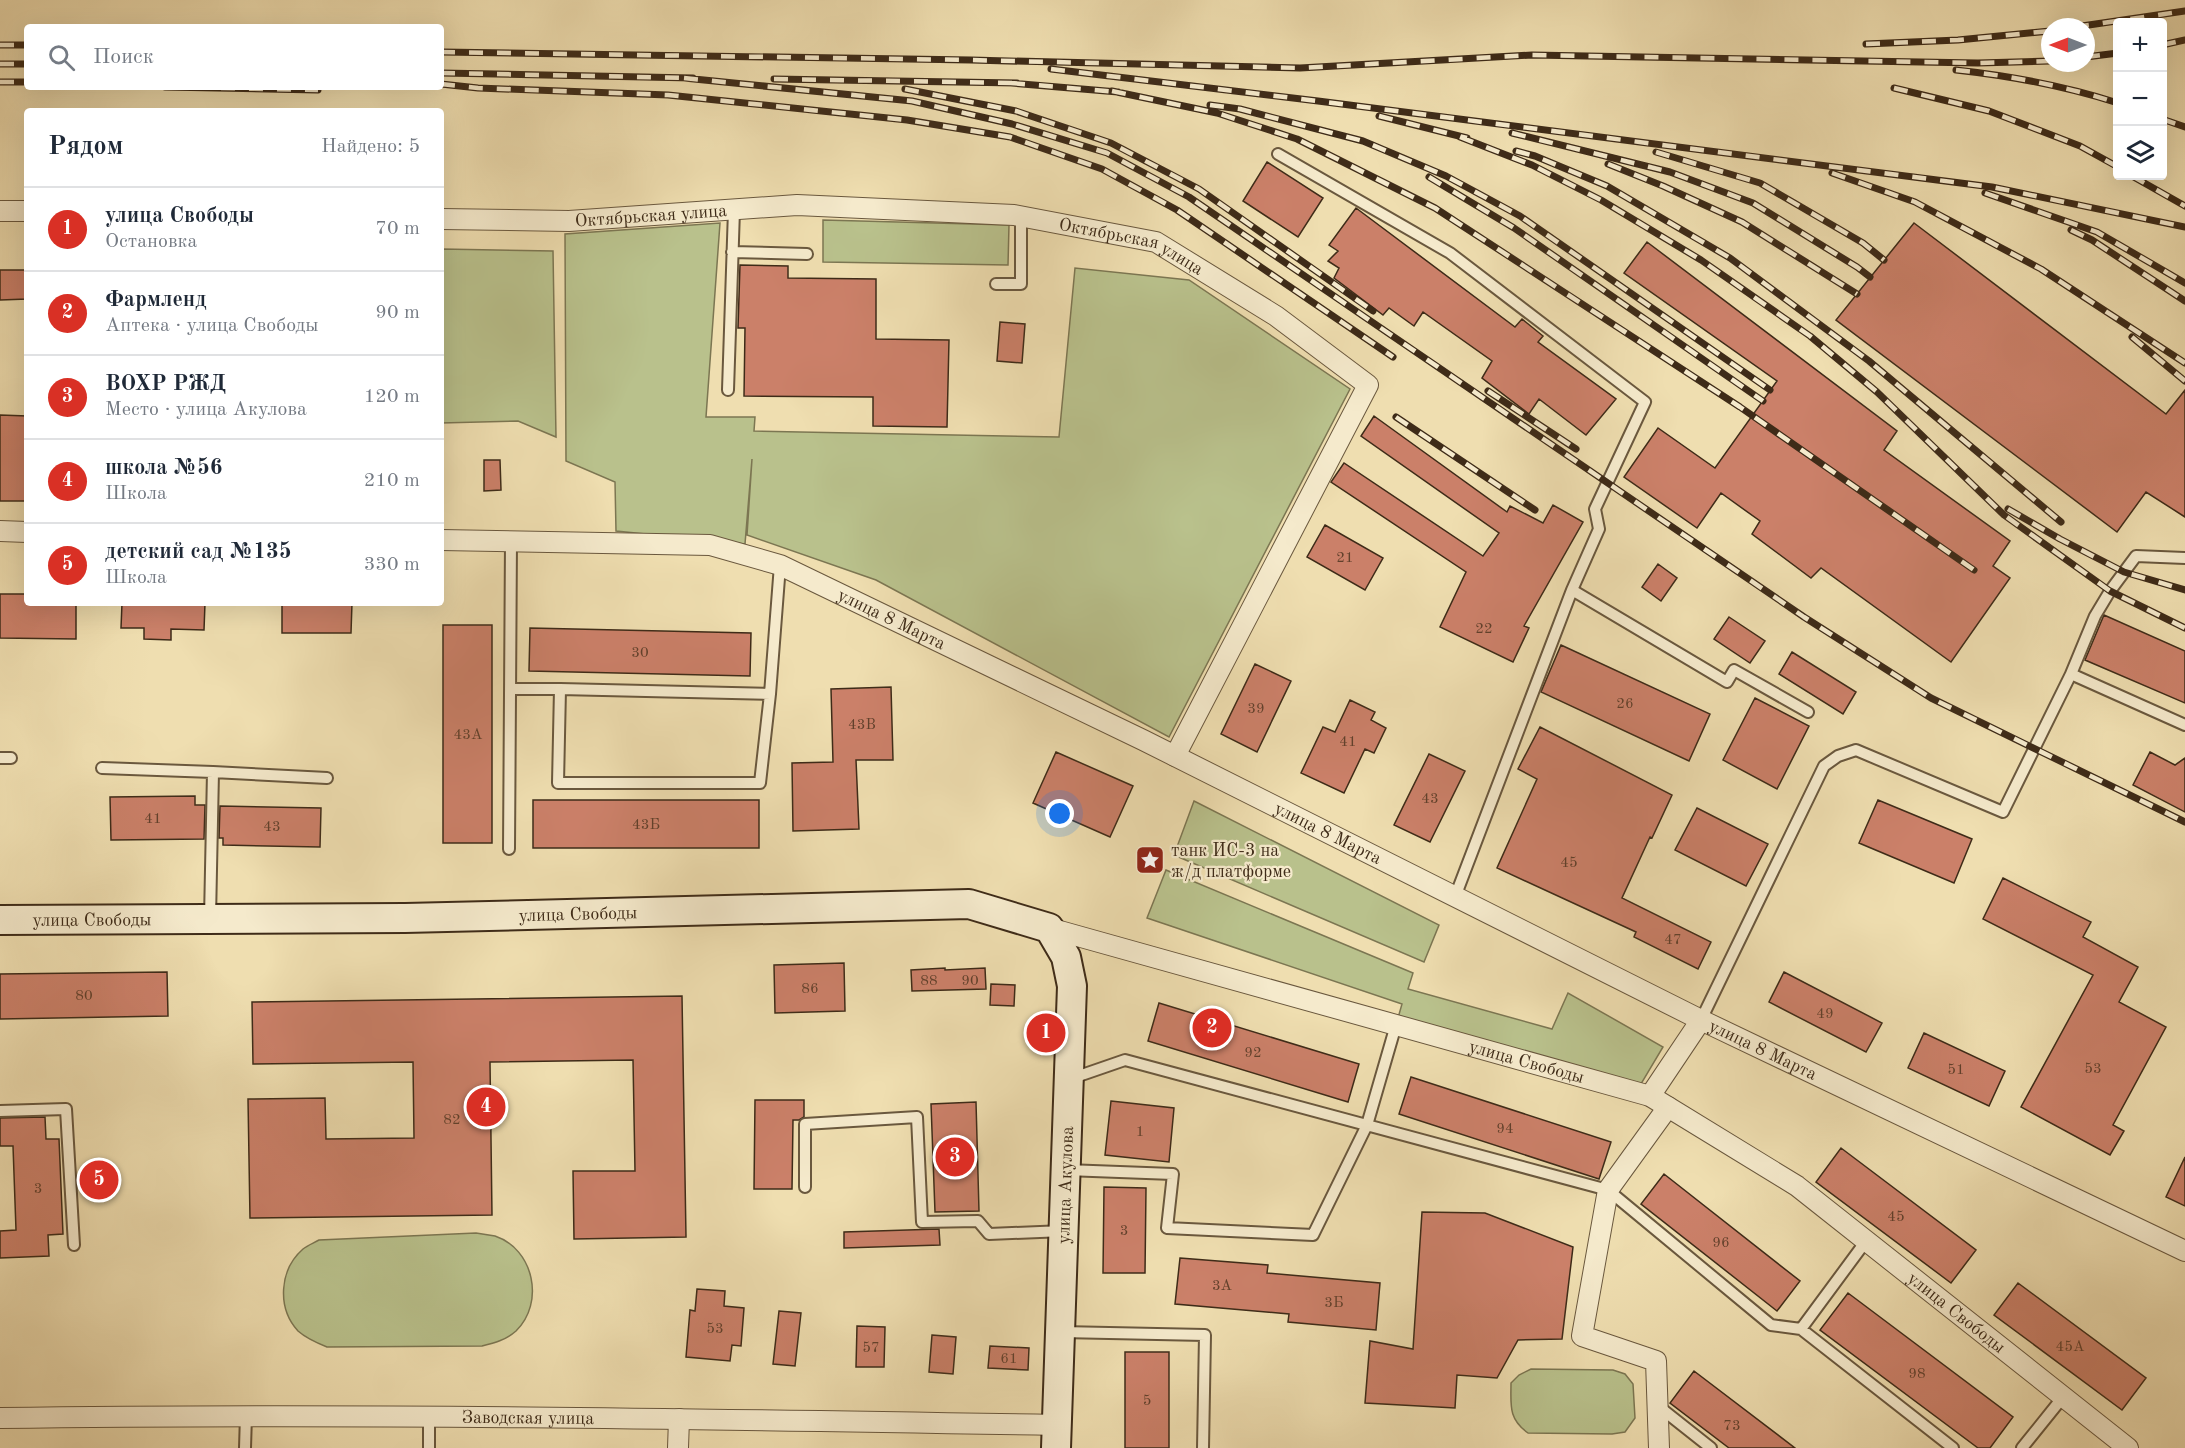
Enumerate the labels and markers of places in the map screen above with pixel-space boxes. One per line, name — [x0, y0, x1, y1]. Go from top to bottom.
place label: танк ИС-3 на ж/д платформе — [1171, 842, 1291, 882]
place icon: танк ИС-3 на ж/д платформе — [1134, 844, 1166, 876]
pin: 2 — [1192, 1006, 1232, 1050]
pin: 1 — [1026, 1010, 1066, 1056]
pin: 4 — [466, 1084, 506, 1130]
pin: 3 — [936, 1134, 974, 1180]
pin: 5 — [80, 1158, 118, 1202]

